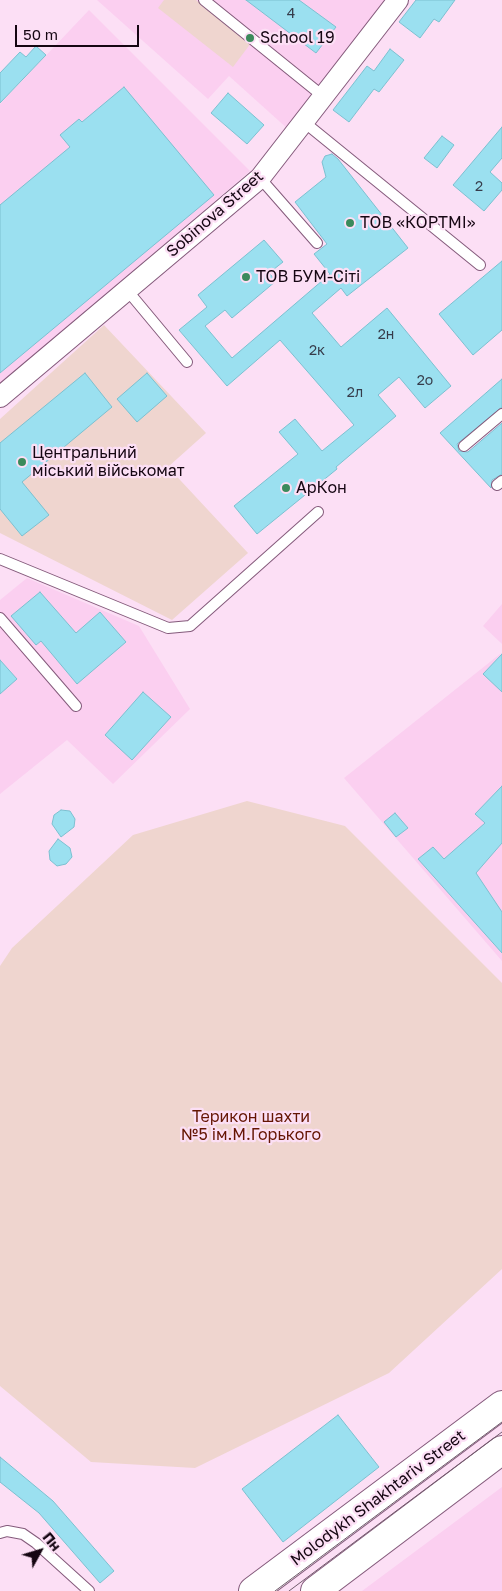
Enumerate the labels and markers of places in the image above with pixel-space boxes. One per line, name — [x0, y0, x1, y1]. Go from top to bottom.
place label: School 19 — [260, 28, 335, 48]
marker: School 19 — [244, 32, 256, 44]
place label: ТОВ «КОРТМІ» — [360, 213, 476, 233]
marker: ТОВ «КОРТМІ» — [344, 217, 356, 229]
place label: ТОВ БУМ-Сіті — [256, 267, 360, 287]
marker: ТОВ БУМ-Сіті — [240, 271, 252, 283]
place label: Центральний міський військомат — [32, 443, 185, 481]
marker: Центральний міський військомат — [16, 456, 28, 468]
place label: АрКон — [296, 478, 347, 498]
marker: АрКон — [280, 482, 292, 494]

